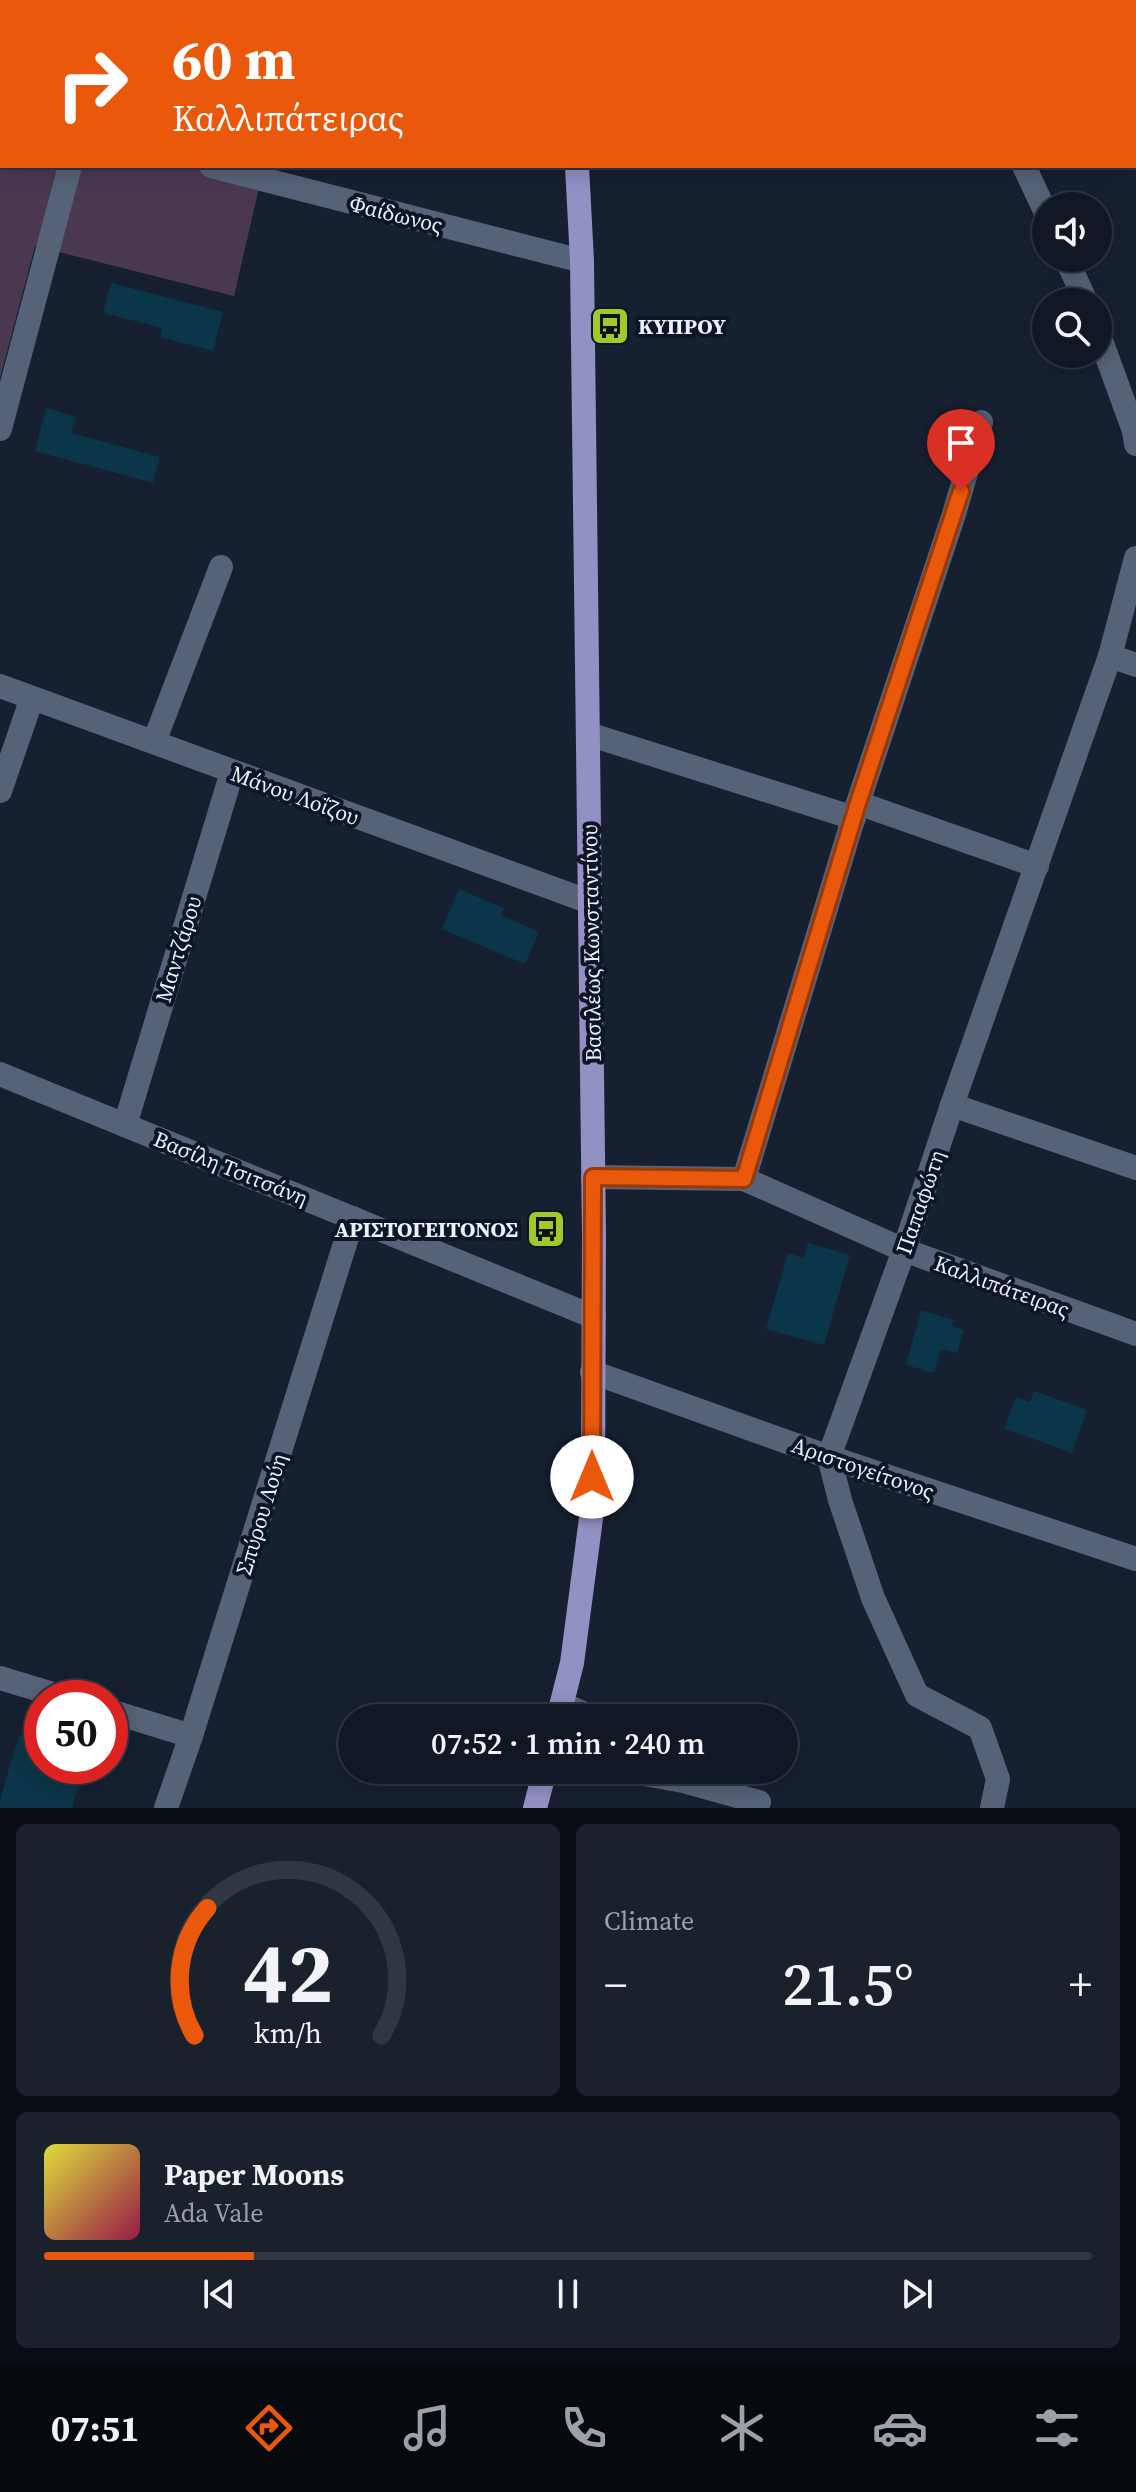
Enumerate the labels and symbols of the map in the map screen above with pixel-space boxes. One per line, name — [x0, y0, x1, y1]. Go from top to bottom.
street label: Φαίδωνος — [346, 188, 446, 240]
bus stop icon: ΚΥΠΡΟΥ — [589, 305, 631, 347]
place label: ΚΥΠΡΟΥ — [638, 311, 726, 341]
pin — [927, 409, 995, 491]
street label: Μάνου Λοΐζου — [227, 758, 363, 832]
street label: Βασιλέως Κωνσταντίνου — [574, 824, 608, 1062]
street label: Μαντζάρου — [148, 892, 208, 1006]
street label: Βασίλη Τσιτσάνη — [149, 1123, 313, 1213]
street label: Παπαφώτη — [888, 1146, 952, 1258]
bus stop icon: ΑΡΙΣΤΟΓΕΙΤΟΝΟΣ — [525, 1208, 567, 1250]
place label: ΑΡΙΣΤΟΓΕΙΤΟΝΟΣ — [334, 1214, 518, 1244]
street label: Καλλιπάτειρας — [930, 1248, 1074, 1324]
street label: Αριστογείτονος — [788, 1430, 938, 1506]
position arrow — [550, 1435, 634, 1519]
street label: Σπύρου Λούη — [228, 1450, 294, 1578]
speed limit sign: 50 — [24, 1680, 128, 1784]

